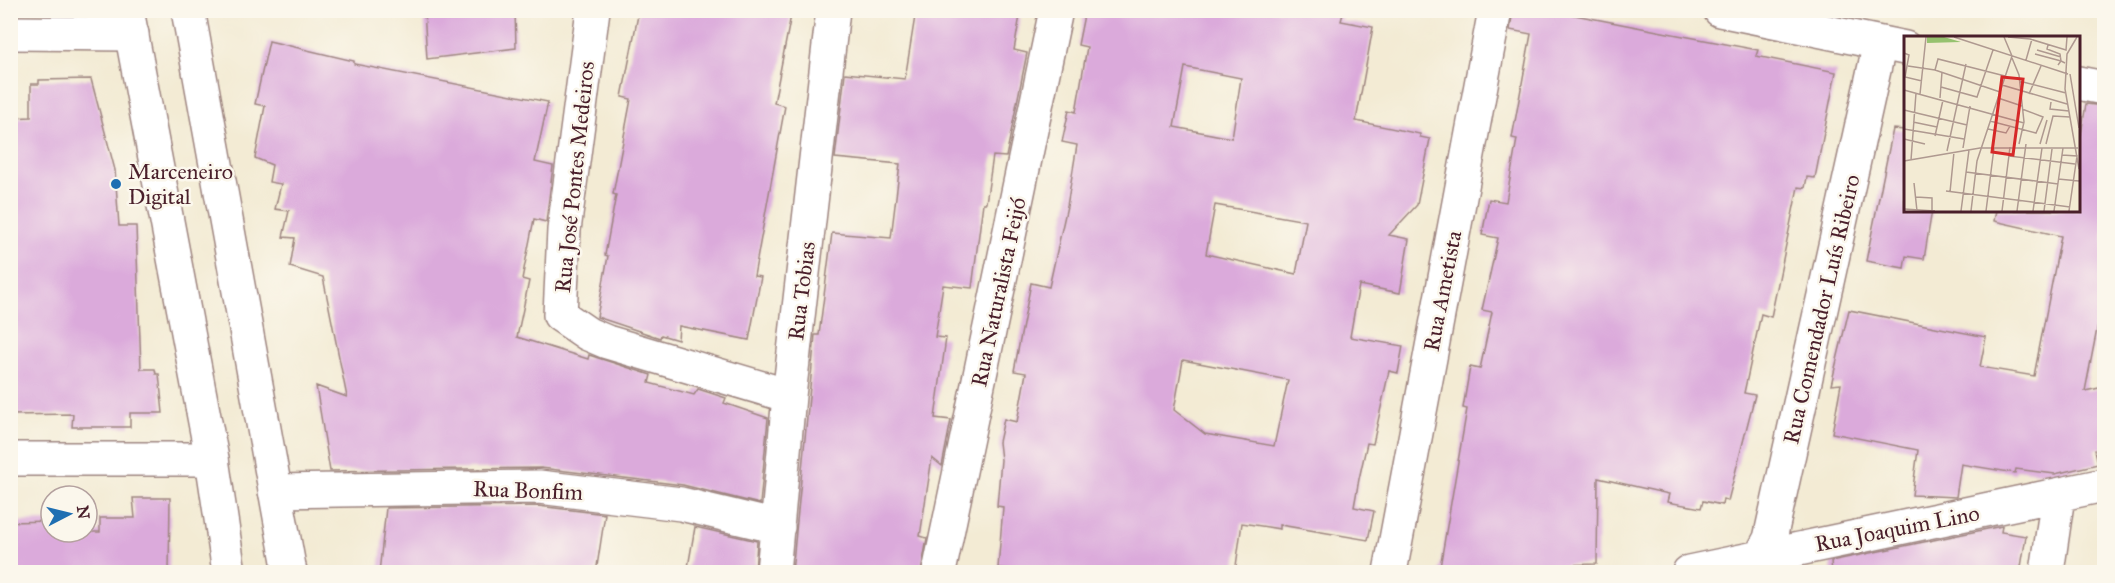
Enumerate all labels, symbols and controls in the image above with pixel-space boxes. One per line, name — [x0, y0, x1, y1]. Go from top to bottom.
inset map — [1904, 36, 2079, 212]
street label: Rua José Pontes Medeiros — [549, 60, 600, 294]
place label: Marceneiro Digital — [128, 158, 233, 210]
street label: Rua Comendador Luís Ribeiro — [1777, 172, 1866, 446]
marker: Marceneiro Digital — [109, 177, 123, 191]
street label: Rua Naturalista Feijó — [965, 195, 1032, 389]
street label: Rua Ametista — [1418, 228, 1468, 354]
street label: Rua Tobias — [782, 240, 821, 342]
street label: Rua Bonfim — [473, 475, 584, 506]
north arrow — [39, 484, 99, 544]
street label: Rua Joaquim Lino — [1813, 499, 1982, 558]
text: N — [73, 504, 94, 521]

